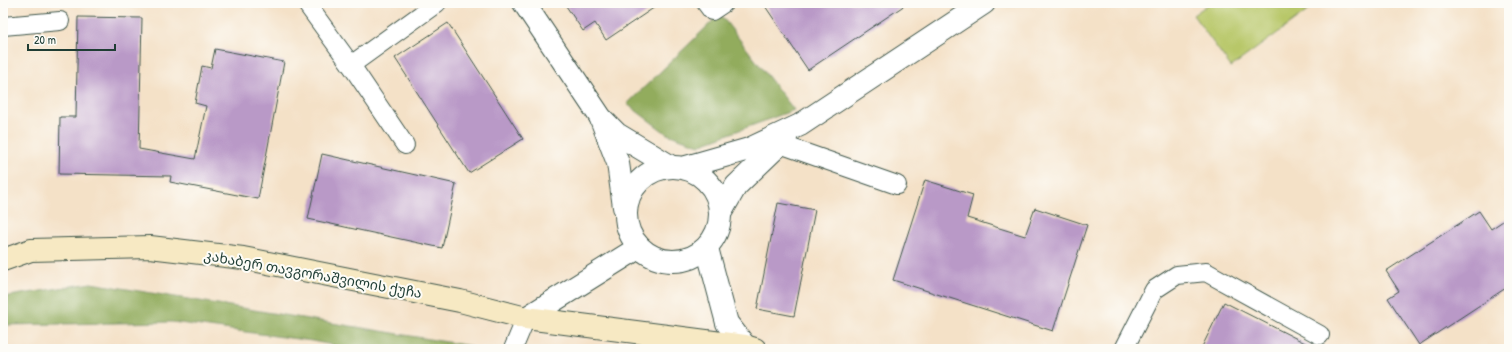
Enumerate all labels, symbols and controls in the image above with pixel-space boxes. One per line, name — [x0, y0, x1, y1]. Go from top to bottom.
scale bar — [28, 26, 115, 52]
text: 20 m — [34, 31, 56, 48]
street label: კახაბერ თავგორაშვილის ქუჩა — [203, 245, 424, 302]

